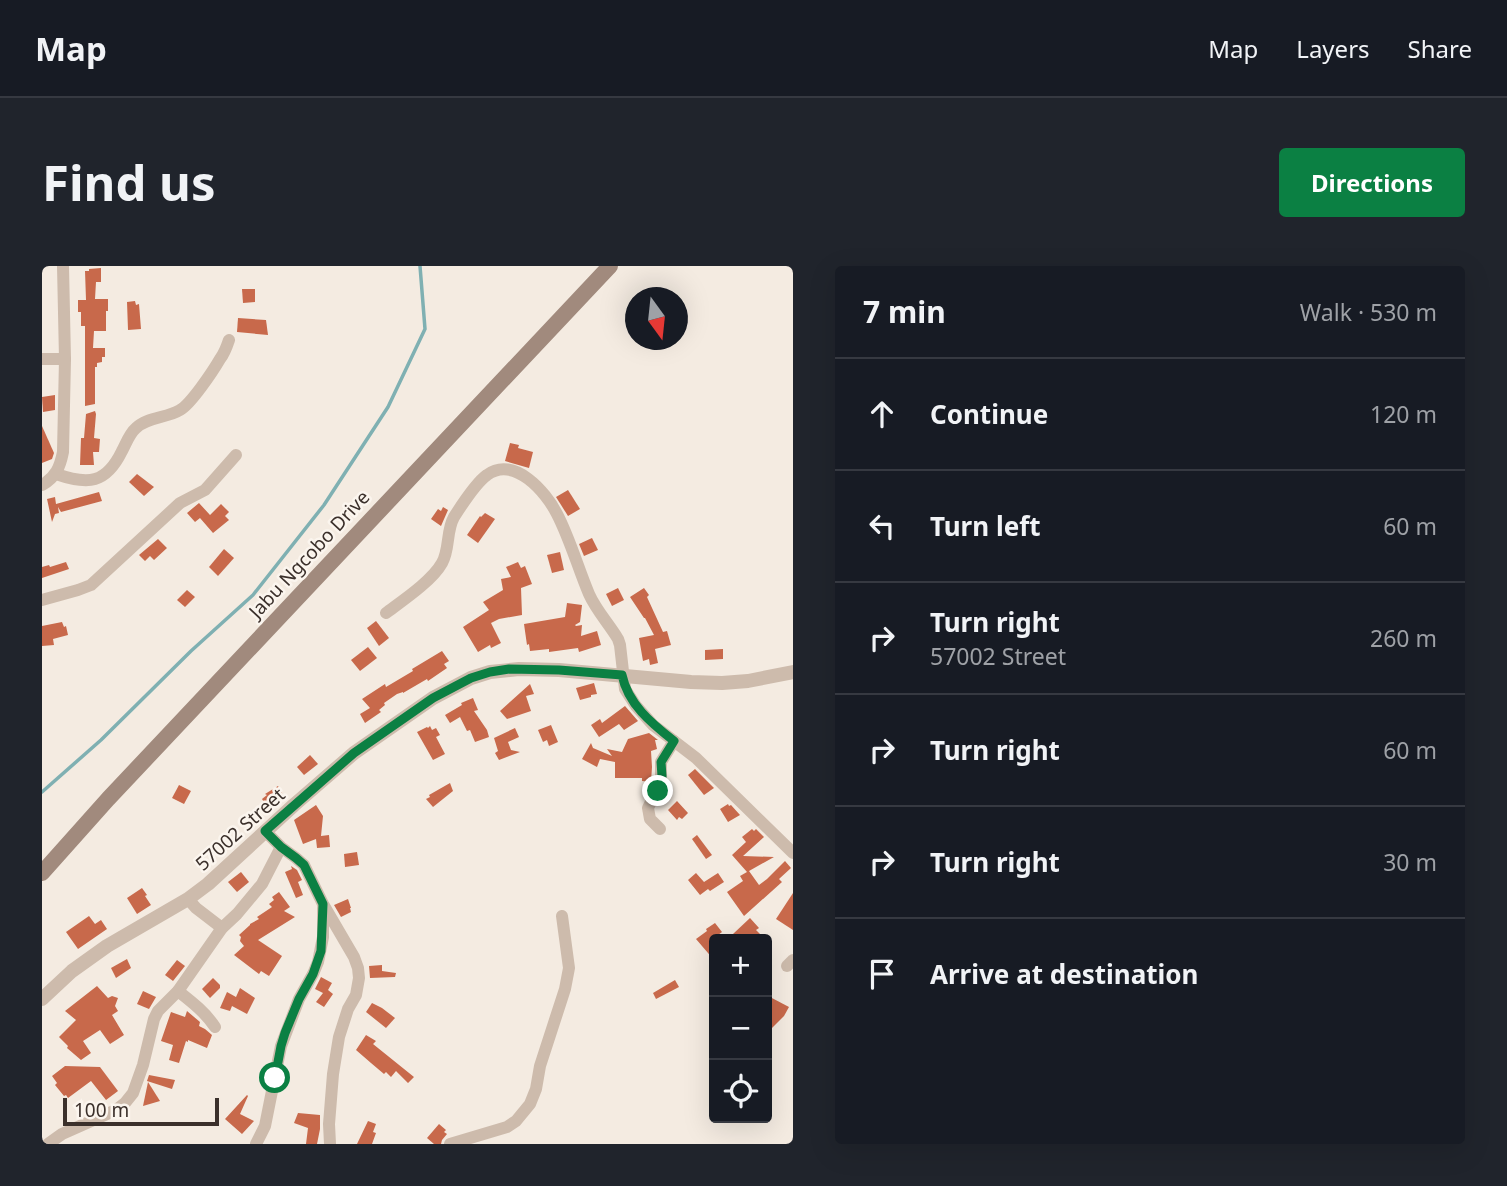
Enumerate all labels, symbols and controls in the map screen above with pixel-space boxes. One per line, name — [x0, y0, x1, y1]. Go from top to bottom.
text: Map — [35, 26, 107, 71]
text: Map — [1208, 32, 1258, 65]
text: Layers — [1296, 32, 1370, 65]
text: Share — [1408, 32, 1472, 65]
button: Directions — [1279, 148, 1465, 217]
text: Find us — [42, 149, 216, 215]
north arrow — [625, 287, 688, 350]
text: 7 min — [863, 291, 946, 332]
text: Walk · 530 m — [1300, 296, 1437, 328]
icon: ahead — [863, 395, 901, 433]
text: Continue — [930, 396, 1048, 432]
text: 120 m — [1370, 398, 1437, 430]
street label: Jabu Ngcobo Drive — [242, 484, 375, 625]
icon: left — [863, 507, 901, 545]
text: Turn left — [930, 508, 1041, 544]
text: 60 m — [1383, 510, 1437, 542]
text: Turn right — [930, 604, 1060, 640]
icon: right — [863, 619, 901, 657]
text: 260 m — [1370, 622, 1437, 654]
text: 57002 Street — [930, 640, 1066, 672]
icon: right — [863, 731, 901, 769]
text: Turn right — [930, 732, 1060, 768]
text: 60 m — [1383, 734, 1437, 766]
route end — [642, 775, 673, 806]
street label: 57002 Street — [190, 782, 291, 876]
icon: right — [863, 843, 901, 881]
text: Turn right — [930, 844, 1060, 880]
text: 30 m — [1383, 846, 1437, 878]
map controls — [709, 934, 772, 1123]
button: + — [709, 934, 772, 997]
icon: arrive — [863, 955, 901, 993]
text: Arrive at destination — [930, 956, 1199, 992]
button: − — [709, 997, 772, 1060]
button: locate — [709, 1060, 772, 1123]
route start — [259, 1062, 290, 1093]
scale bar — [63, 1095, 219, 1127]
text: 100 m — [74, 1097, 129, 1123]

